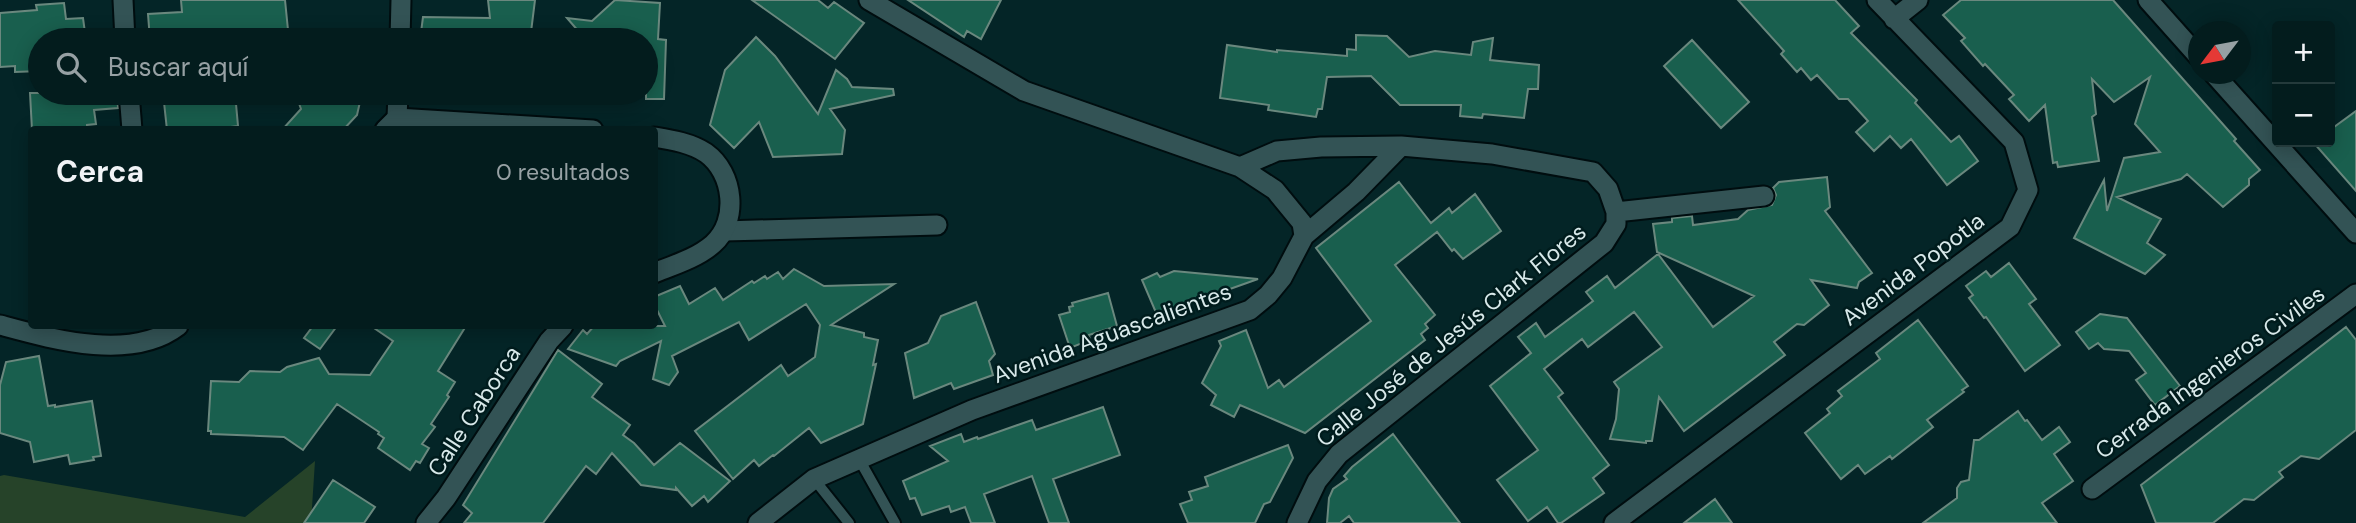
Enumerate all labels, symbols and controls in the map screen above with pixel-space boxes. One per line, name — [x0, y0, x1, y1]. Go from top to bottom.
north arrow — [2188, 21, 2251, 84]
map controls — [2272, 21, 2335, 147]
button: + — [2272, 21, 2335, 84]
search box — [28, 28, 658, 105]
icon: search — [52, 48, 90, 86]
text: Buscar aquí — [108, 50, 248, 84]
button: − — [2272, 84, 2335, 147]
text: Cerca — [56, 152, 144, 191]
text: 0 resultados — [496, 157, 630, 187]
street label: Avenida Popotla — [1836, 206, 1990, 332]
street label: Calle José de Jesús Clark Flores — [1310, 217, 1592, 453]
street label: Avenida Aguascalientes — [989, 276, 1235, 390]
street label: Cerrada Ingenieros Civiles — [2089, 279, 2331, 465]
street label: Calle Caborca — [421, 340, 527, 482]

